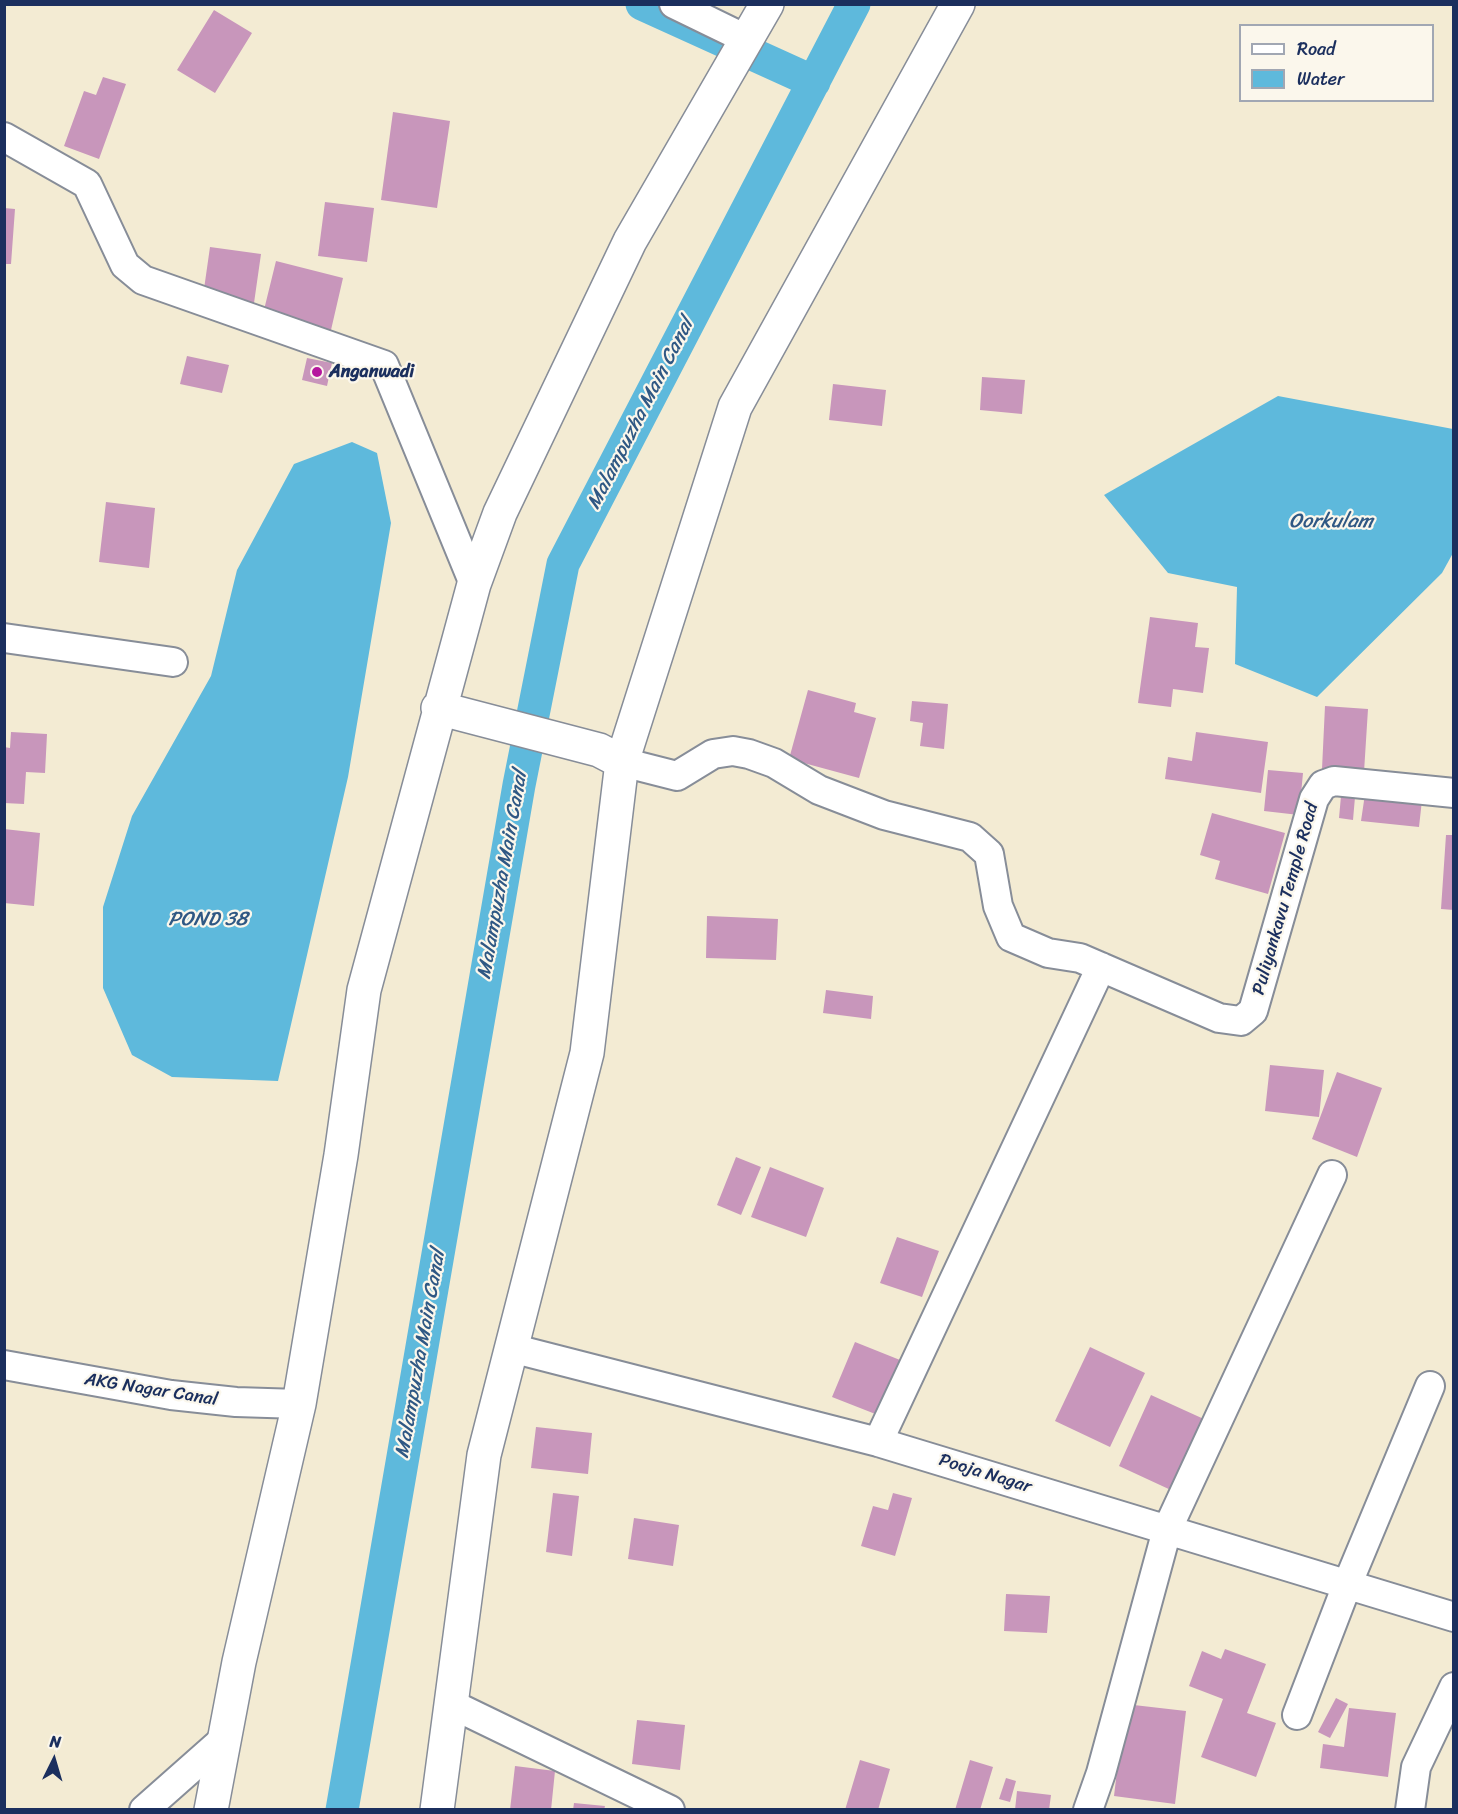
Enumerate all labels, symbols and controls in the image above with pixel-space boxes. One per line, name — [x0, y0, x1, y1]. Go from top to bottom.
legend — [1239, 24, 1434, 102]
text: Road — [1297, 33, 1336, 65]
text: Water — [1297, 63, 1344, 95]
water label: Malampuzha Main Canal — [582, 315, 700, 513]
place label: Anganwadi — [329, 361, 414, 383]
marker: Anganwadi — [310, 365, 324, 379]
water label: Oorkulam — [1289, 510, 1373, 534]
water label: Malampuzha Main Canal — [473, 769, 533, 981]
street label: Puliyankavu Temple Road — [1248, 801, 1324, 997]
water label: POND 38 — [168, 908, 248, 932]
water label: Malampuzha Main Canal — [391, 1248, 451, 1460]
street label: AKG Nagar Canal — [83, 1369, 219, 1411]
street label: Pooja Nagar — [936, 1450, 1034, 1498]
text: N — [49, 1727, 62, 1756]
north arrow — [24, 1730, 84, 1790]

